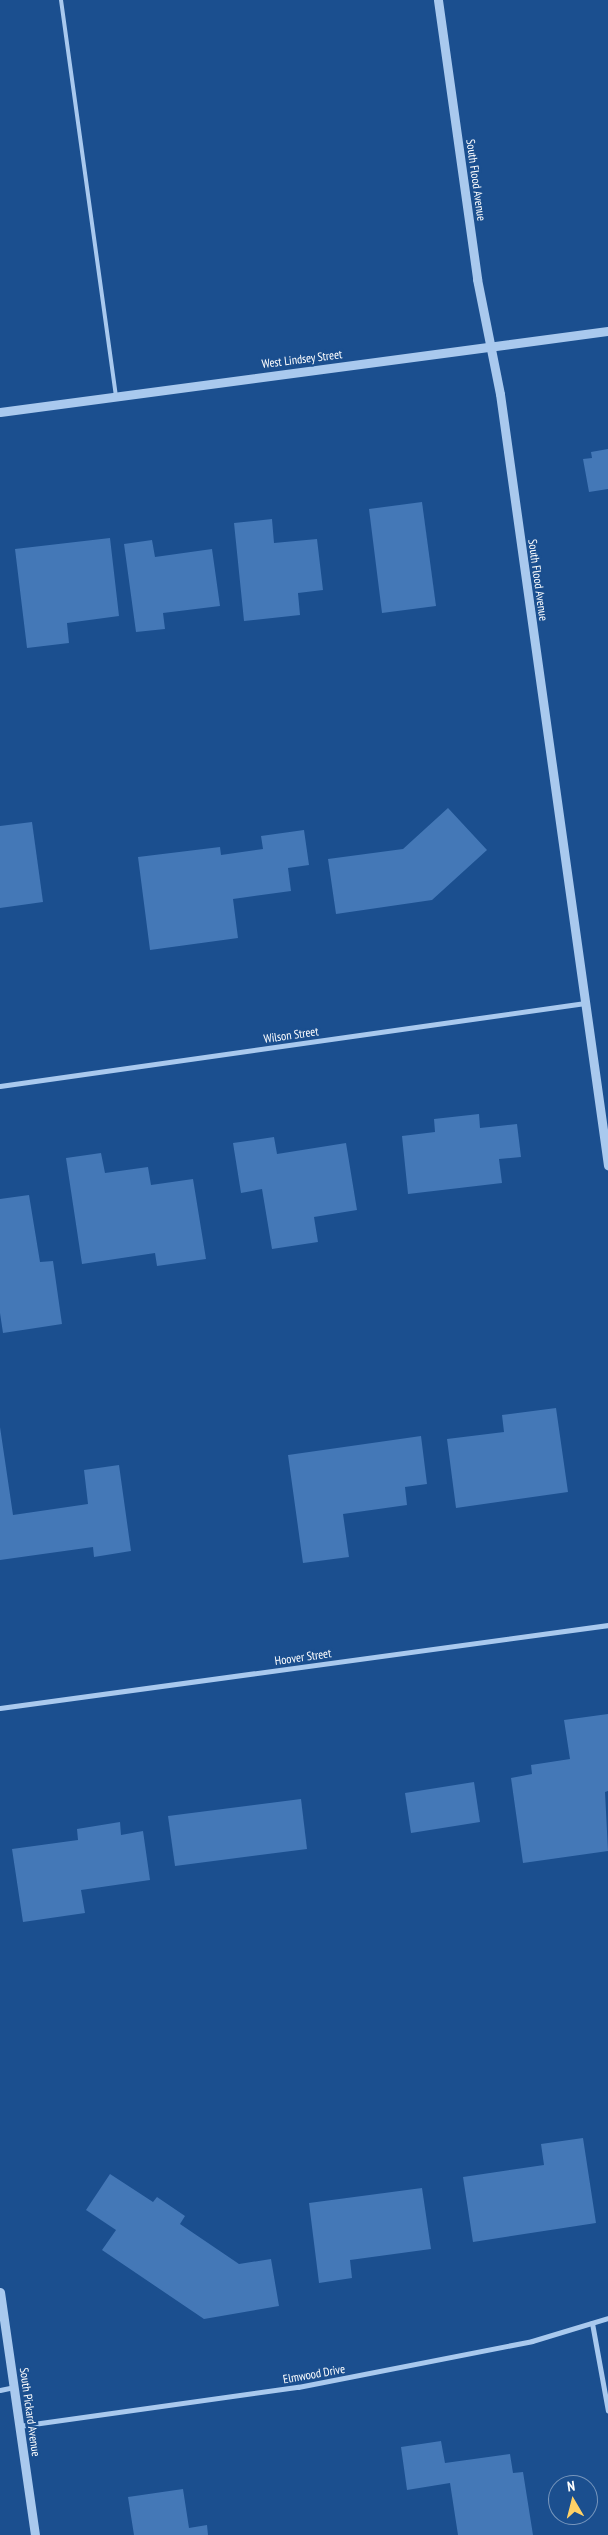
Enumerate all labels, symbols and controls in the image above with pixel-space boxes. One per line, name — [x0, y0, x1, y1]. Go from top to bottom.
street label: South Flood Avenue — [463, 138, 489, 222]
street label: West Lindsey Street — [261, 347, 343, 371]
street label: South Flood Avenue — [525, 538, 551, 622]
street label: Wilson Street — [263, 1024, 319, 1046]
street label: Hoover Street — [274, 1646, 332, 1668]
street label: Elmwood Drive — [282, 2361, 346, 2387]
street label: South Pickard Avenue — [17, 2367, 43, 2457]
north arrow — [548, 2475, 598, 2525]
text: N — [566, 2477, 576, 2496]

